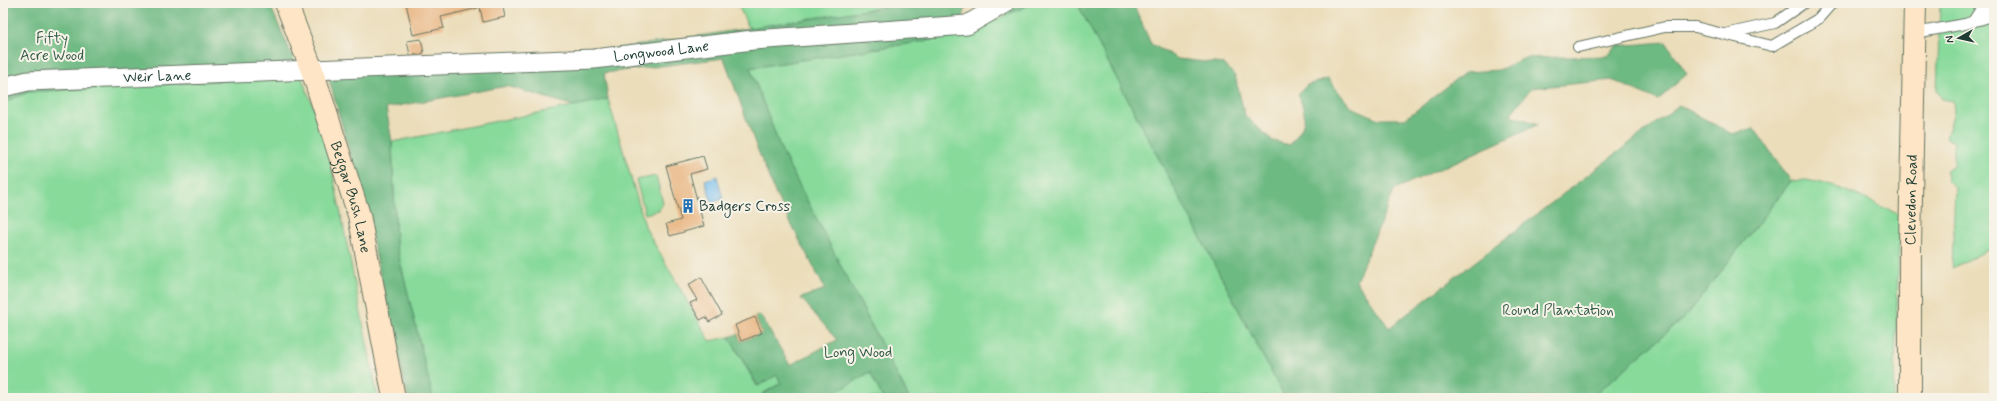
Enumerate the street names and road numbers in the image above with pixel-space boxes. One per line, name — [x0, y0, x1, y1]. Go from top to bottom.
street label: Longwood Lane — [613, 36, 711, 68]
street label: Weir Lane — [123, 66, 192, 88]
street label: Beggar Bush Lane — [325, 139, 375, 255]
street label: Clevedon Road — [1901, 154, 1923, 246]

